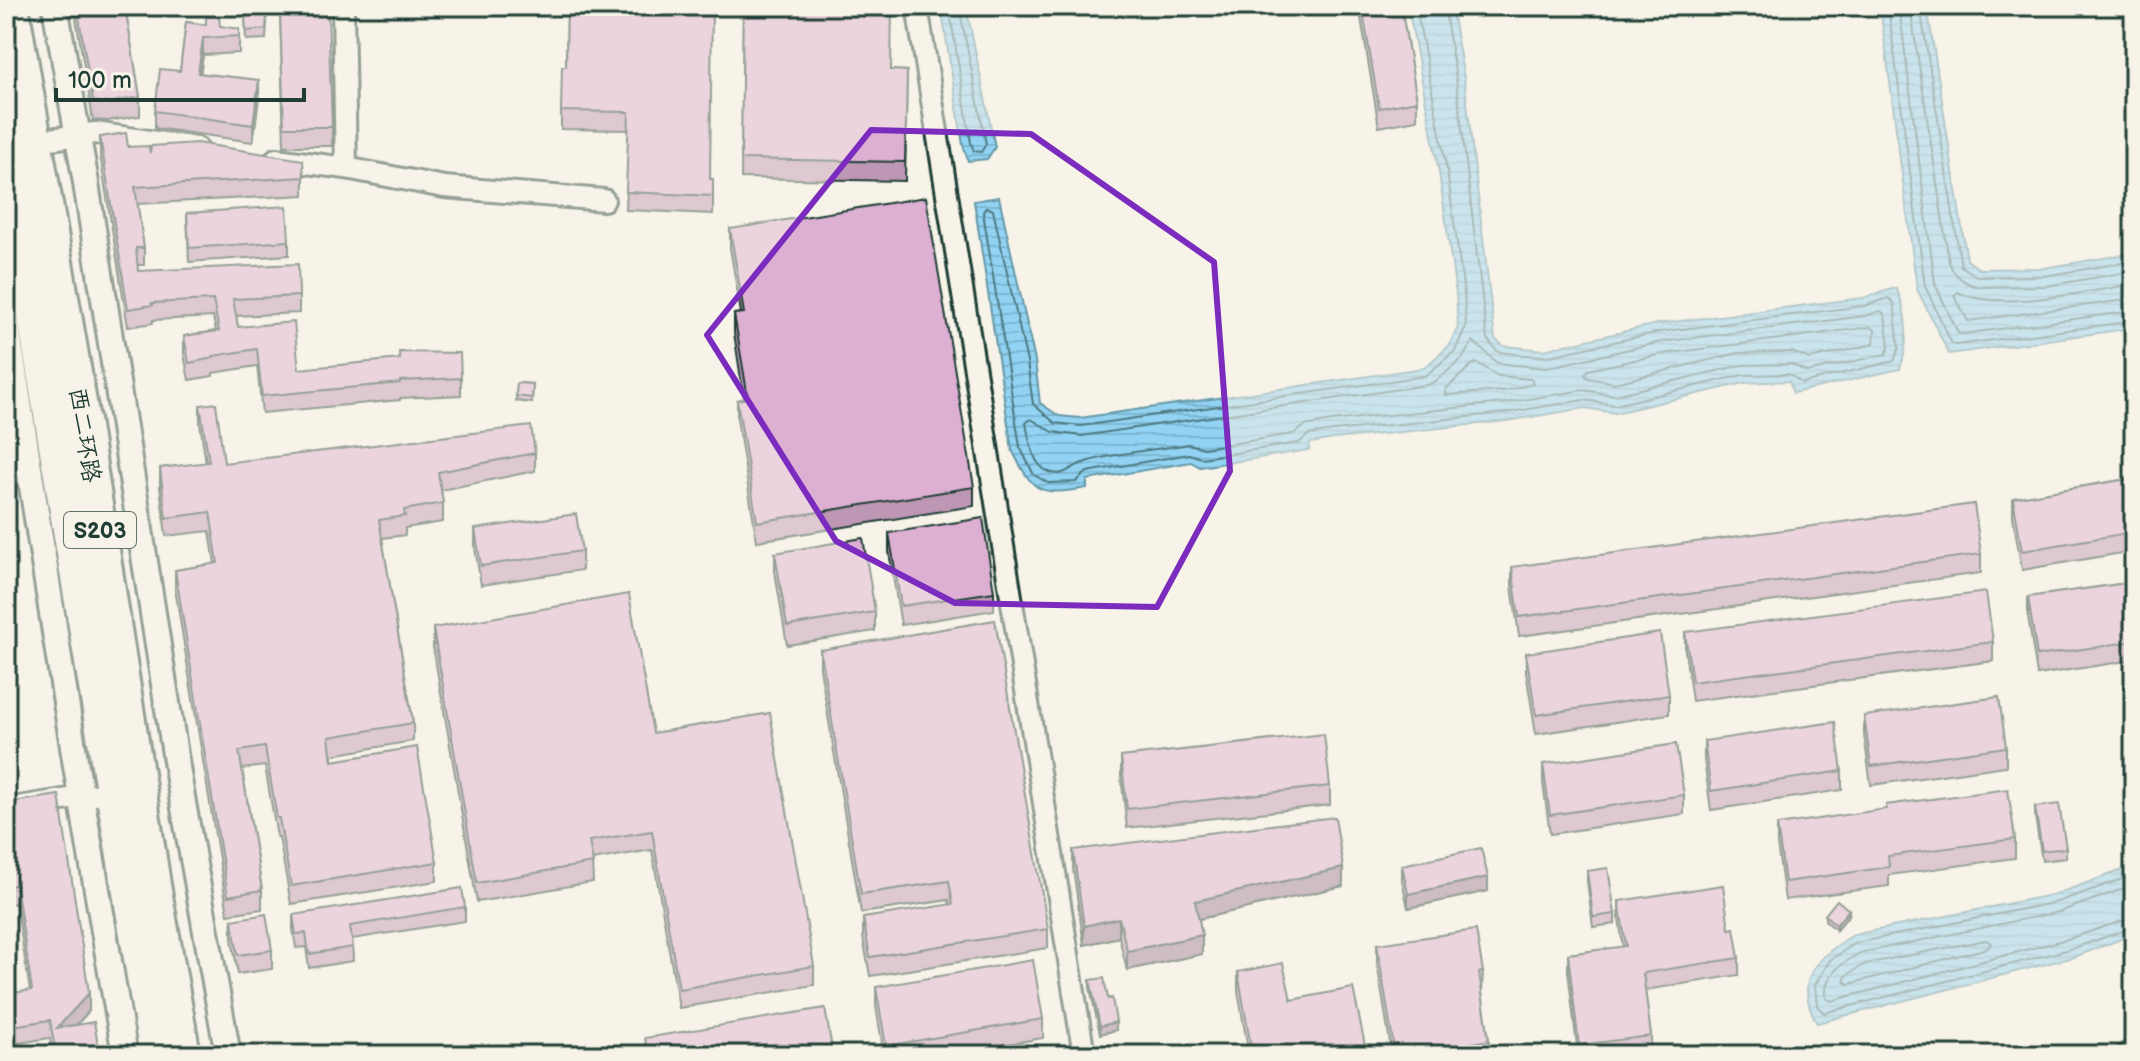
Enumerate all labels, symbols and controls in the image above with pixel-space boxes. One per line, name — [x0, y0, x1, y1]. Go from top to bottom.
scale bar — [56, 52, 304, 102]
text: 100 m — [68, 66, 132, 95]
street label: 西二环路 — [63, 385, 106, 485]
road number: S203 — [64, 512, 136, 548]

